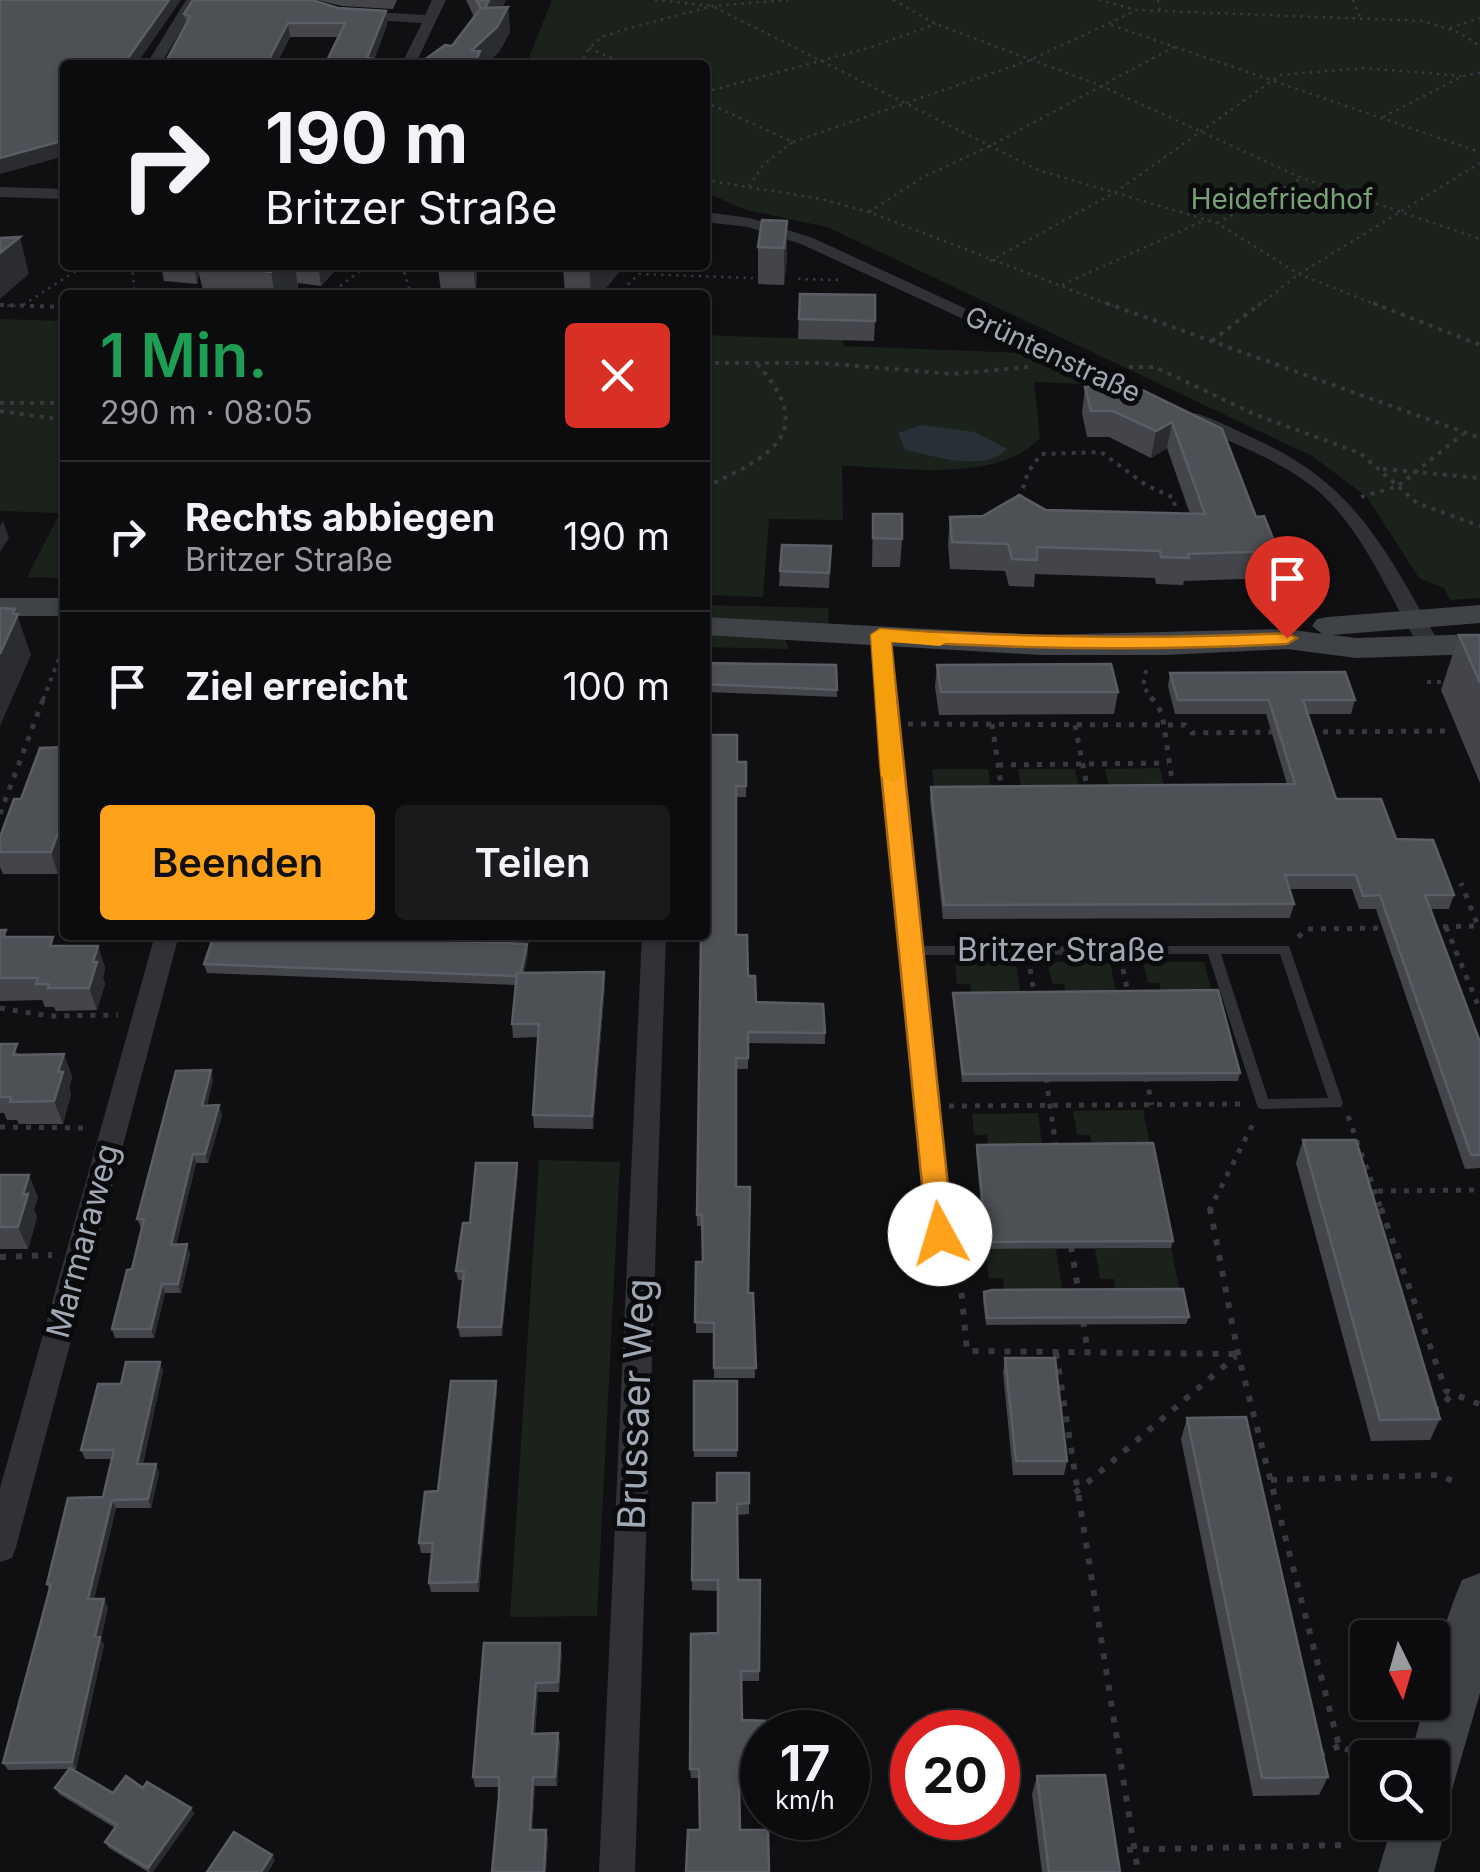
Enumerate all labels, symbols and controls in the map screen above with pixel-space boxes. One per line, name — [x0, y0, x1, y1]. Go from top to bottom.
text: 190 m — [265, 95, 468, 180]
icon: right — [100, 100, 230, 230]
text: Britzer Straße — [265, 180, 558, 235]
park label: Heidefriedhof — [1191, 182, 1373, 216]
street label: Grüntenstraße — [960, 298, 1146, 410]
text: 1 Min. — [100, 319, 267, 391]
button: close — [565, 323, 670, 428]
text: 290 m · 08:05 — [100, 393, 313, 432]
text: Rechts abbiegen — [185, 494, 495, 540]
icon: right — [100, 509, 155, 564]
text: 190 m — [563, 513, 670, 559]
pin — [1245, 536, 1330, 639]
text: Britzer Straße — [185, 540, 393, 579]
icon: arrive — [1260, 551, 1315, 606]
icon: arrive — [100, 659, 155, 714]
text: Ziel erreicht — [185, 663, 408, 709]
text: 100 m — [563, 663, 670, 709]
button: Beenden — [100, 805, 375, 920]
button: Teilen — [395, 805, 670, 920]
street label: Britzer Straße — [957, 930, 1165, 969]
street label: Marmaraweg — [38, 1140, 127, 1342]
position arrow — [888, 1182, 992, 1286]
street label: Brussaer Weg — [608, 1278, 662, 1530]
north arrow — [1350, 1620, 1450, 1720]
map controls — [1350, 1620, 1450, 1840]
speed limit sign: 20 — [890, 1710, 1020, 1840]
text: 17 — [780, 1733, 830, 1793]
button: search — [1350, 1740, 1450, 1840]
text: km/h — [775, 1785, 835, 1815]

